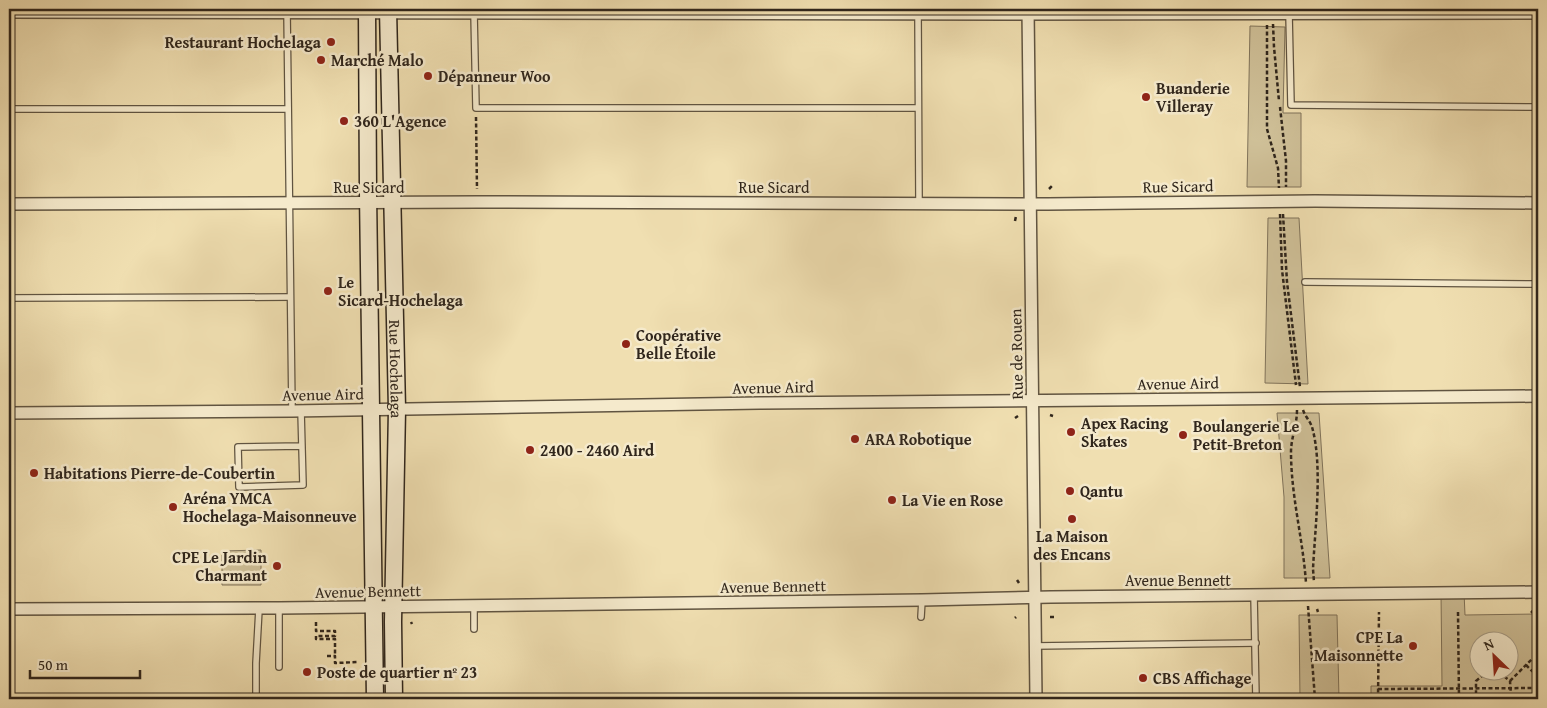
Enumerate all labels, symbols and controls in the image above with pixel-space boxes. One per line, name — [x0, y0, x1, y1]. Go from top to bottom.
place label: Restaurant Hochelaga — [165, 30, 322, 54]
marker: Restaurant Hochelaga — [325, 36, 337, 48]
place label: Marché Malo — [331, 48, 424, 72]
marker: Marché Malo — [315, 54, 327, 66]
place label: Dépanneur Woo — [438, 64, 551, 88]
marker: Dépanneur Woo — [422, 70, 434, 82]
place label: Buanderie Villeray — [1156, 76, 1230, 118]
marker: Buanderie Villeray — [1140, 91, 1152, 103]
place label: 360 L'Agence — [354, 109, 447, 133]
marker: 360 L'Agence — [338, 115, 350, 127]
street label: Rue Sicard — [1142, 173, 1214, 199]
street label: Rue Sicard — [334, 175, 405, 199]
street label: Rue Sicard — [739, 175, 810, 199]
place label: Le Sicard-Hochelaga — [338, 270, 464, 312]
marker: Le Sicard-Hochelaga — [322, 285, 334, 297]
street label: Rue de Rouen — [1003, 308, 1029, 400]
street label: Rue Hochelaga — [383, 319, 409, 419]
place label: Coopérative Belle Étoile — [636, 323, 721, 365]
marker: Coopérative Belle Étoile — [620, 338, 632, 350]
street label: Avenue Aird — [1137, 370, 1220, 396]
street label: Avenue Aird — [732, 374, 815, 400]
street label: Avenue Aird — [282, 381, 365, 407]
place label: Apex Racing Skates — [1081, 411, 1169, 453]
place label: Boulangerie Le Petit-Breton — [1193, 414, 1300, 456]
marker: Apex Racing Skates — [1065, 426, 1077, 438]
place label: ARA Robotique — [865, 427, 972, 451]
marker: Boulangerie Le Petit-Breton — [1177, 429, 1189, 441]
marker: ARA Robotique — [849, 433, 861, 445]
place label: 2400 - 2460 Aird — [540, 438, 655, 462]
marker: 2400 - 2460 Aird — [524, 444, 536, 456]
place label: Habitations Pierre-de-Coubertin — [44, 461, 275, 485]
marker: Habitations Pierre-de-Coubertin — [28, 467, 40, 479]
place label: Qantu — [1080, 479, 1124, 503]
marker: Qantu — [1064, 485, 1076, 497]
place label: Aréna YMCA Hochelaga-Maisonneuve — [183, 486, 357, 528]
place label: La Vie en Rose — [902, 488, 1003, 512]
marker: La Vie en Rose — [886, 494, 898, 506]
marker: Aréna YMCA Hochelaga-Maisonneuve — [167, 501, 179, 513]
marker: La Maison des Encans — [1066, 513, 1078, 525]
place label: La Maison des Encans — [1033, 524, 1111, 566]
place label: CPE Le Jardin Charmant — [172, 545, 268, 587]
marker: CPE Le Jardin Charmant — [271, 560, 283, 572]
street label: Avenue Bennett — [1125, 568, 1231, 592]
street label: Avenue Bennett — [720, 573, 827, 599]
street label: Avenue Bennett — [315, 578, 422, 604]
place label: CPE La Maisonnette — [1314, 625, 1404, 667]
north arrow — [1470, 630, 1520, 680]
text: N — [1480, 633, 1498, 655]
marker: CPE La Maisonnette — [1407, 640, 1419, 652]
scale bar — [30, 648, 140, 680]
text: 50 m — [38, 654, 69, 675]
place label: Poste de quartier nº 23 — [317, 660, 477, 684]
marker: Poste de quartier nº 23 — [301, 666, 313, 678]
place label: CBS Affichage — [1153, 666, 1251, 690]
marker: CBS Affichage — [1137, 672, 1149, 684]

